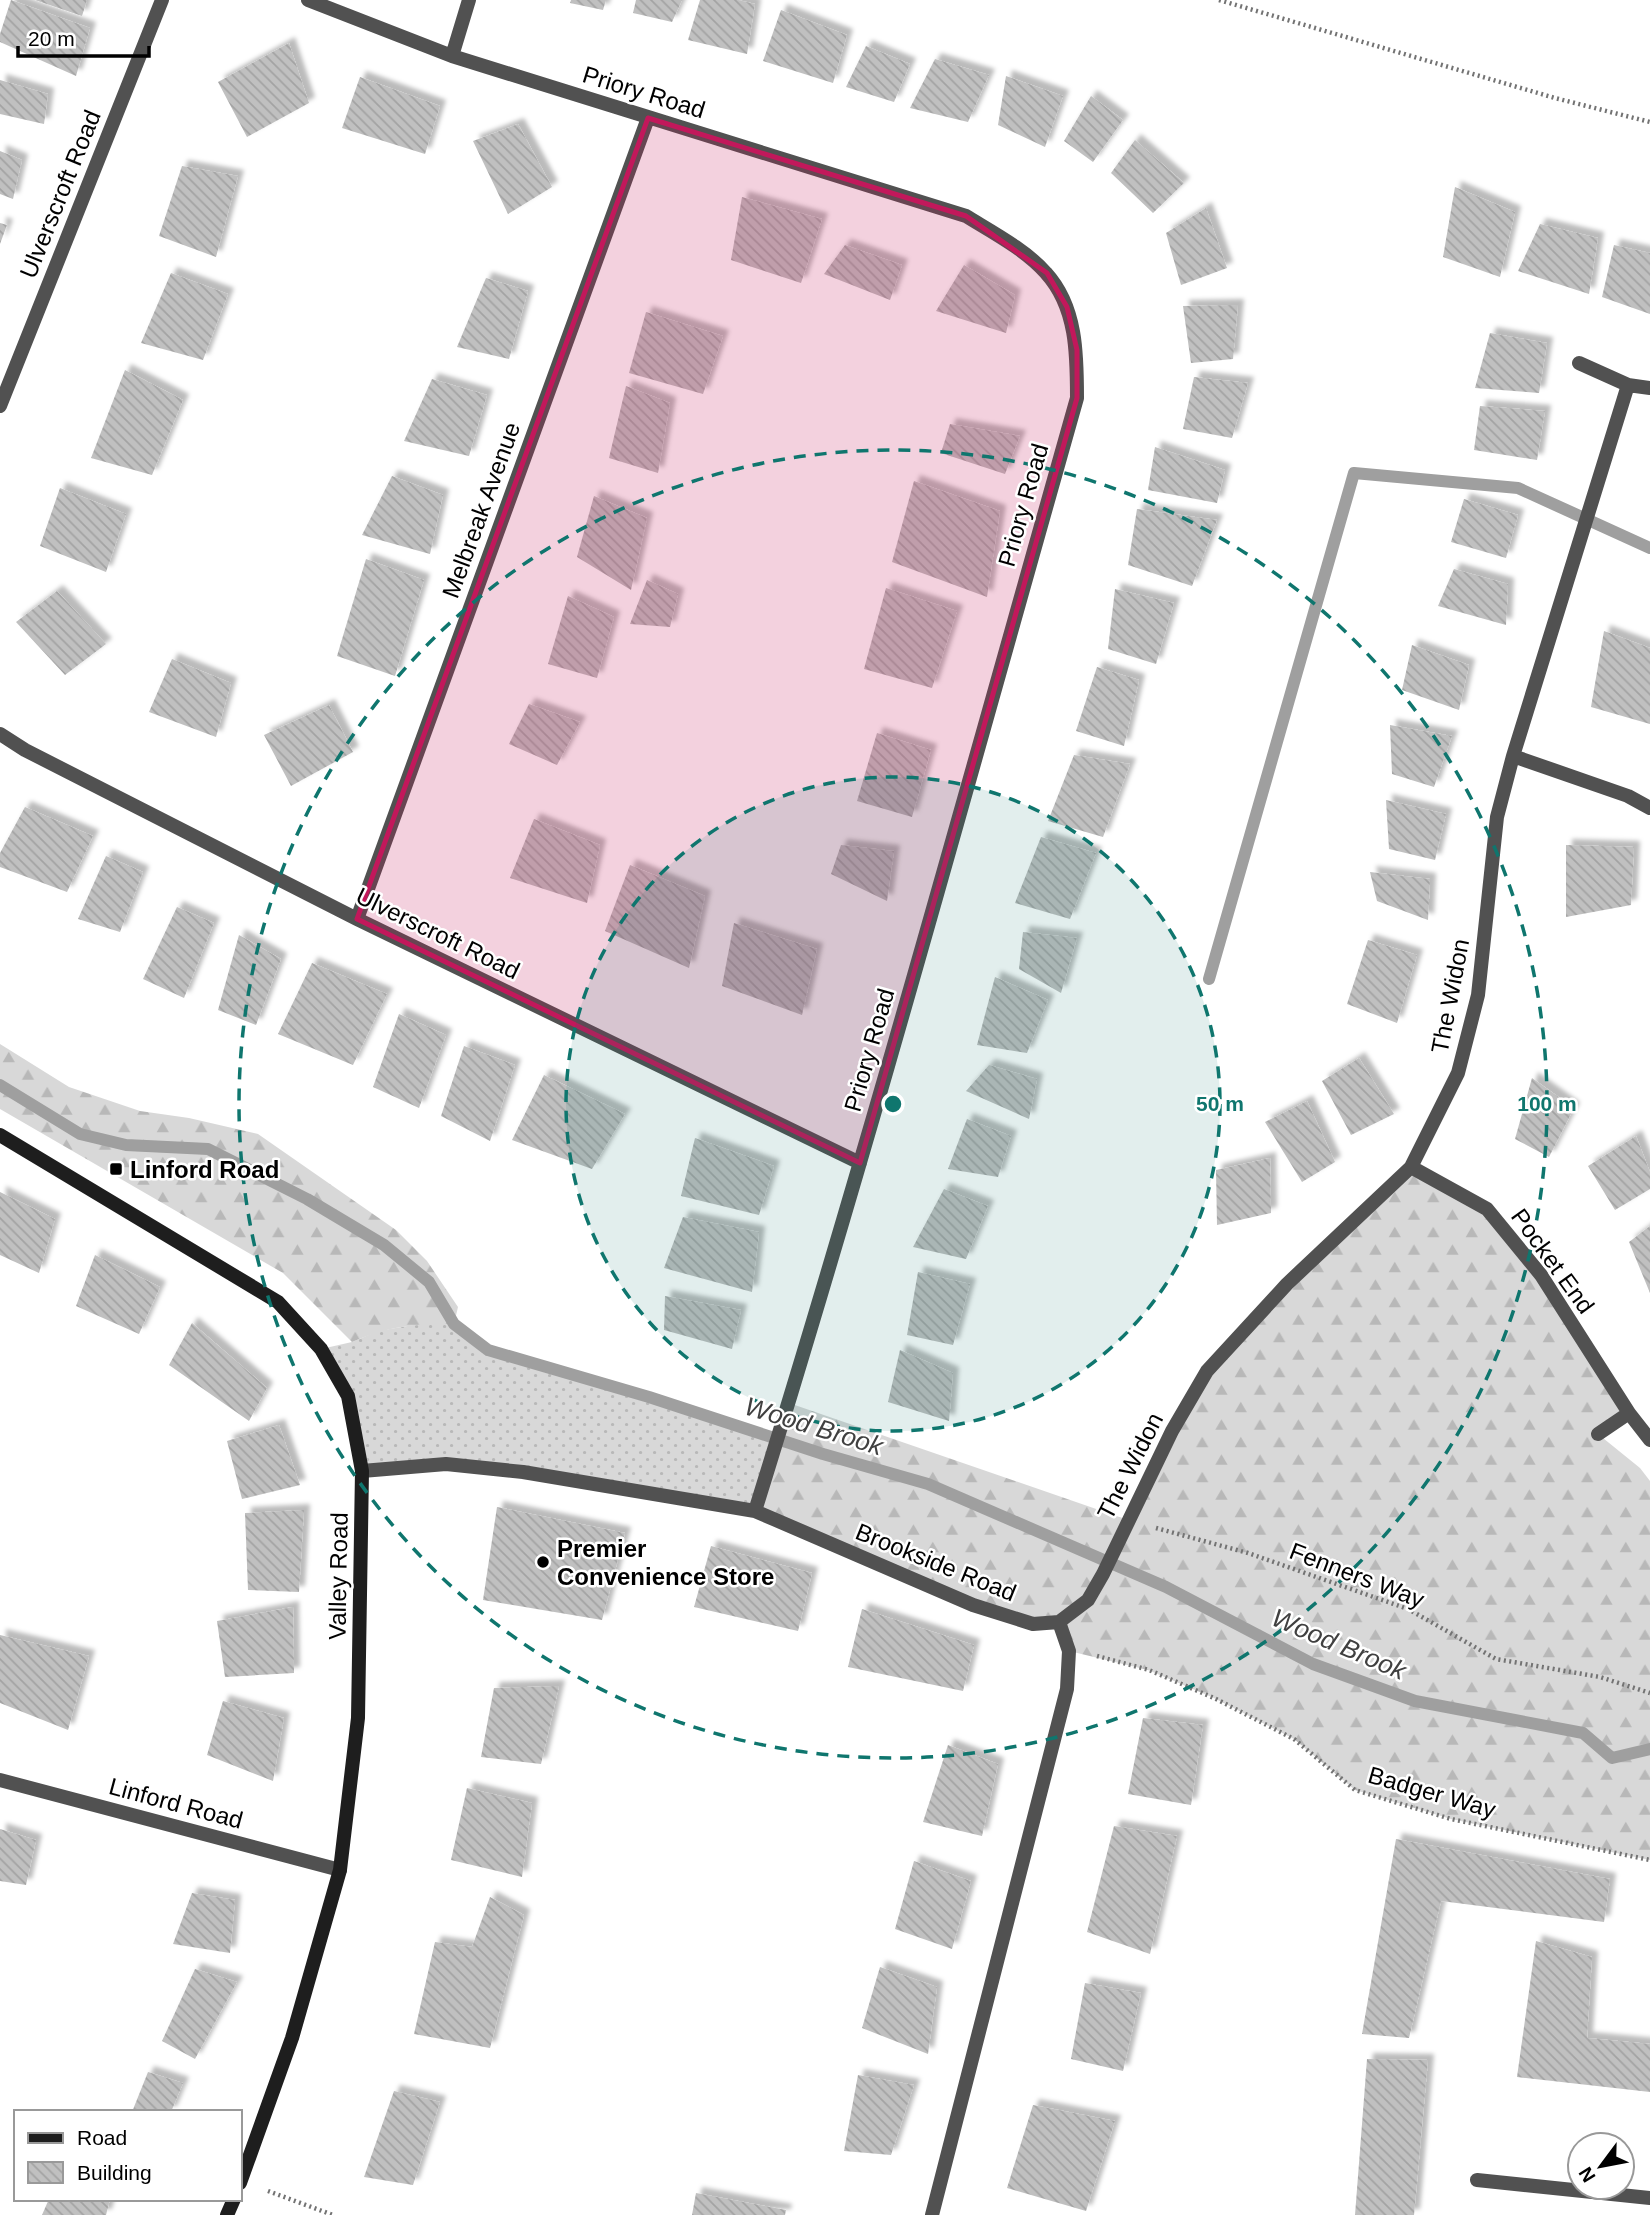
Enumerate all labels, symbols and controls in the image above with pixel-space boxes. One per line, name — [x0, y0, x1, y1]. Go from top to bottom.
scale bar — [18, 14, 149, 58]
text: 20 m — [28, 27, 75, 50]
street label: Priory Road — [579, 61, 709, 123]
street label: Ulverscroft Road — [14, 106, 106, 282]
street label: Melbreak Avenue — [437, 418, 525, 602]
street label: Priory Road — [993, 440, 1053, 570]
street label: Ulverscroft Road — [352, 882, 524, 984]
street label: The Widon — [1426, 936, 1474, 1056]
street label: Priory Road — [839, 985, 899, 1115]
centre of rings — [881, 1092, 905, 1116]
text: 50 m — [1196, 1092, 1244, 1115]
text: 100 m — [1517, 1092, 1577, 1115]
place label: Linford Road — [130, 1156, 279, 1183]
marker: Linford Road — [108, 1161, 124, 1177]
street label: Pocket End — [1506, 1203, 1600, 1319]
water label: Wood Brook — [741, 1391, 889, 1462]
street label: The Widon — [1092, 1408, 1168, 1524]
street label: Valley Road — [323, 1512, 353, 1640]
street label: Brookside Road — [852, 1517, 1020, 1607]
place label: Premier Convenience Store — [557, 1535, 774, 1590]
street label: Fenners Way — [1286, 1537, 1428, 1613]
marker: Premier Convenience Store — [535, 1554, 551, 1570]
water label: Wood Brook — [1267, 1602, 1413, 1687]
street label: Badger Way — [1365, 1761, 1499, 1823]
street label: Linford Road — [106, 1772, 246, 1834]
legend — [14, 2110, 242, 2201]
text: Road — [77, 2126, 127, 2149]
north arrow — [1566, 2131, 1636, 2201]
text: Building — [77, 2161, 152, 2184]
text: N — [1574, 2163, 1600, 2186]

